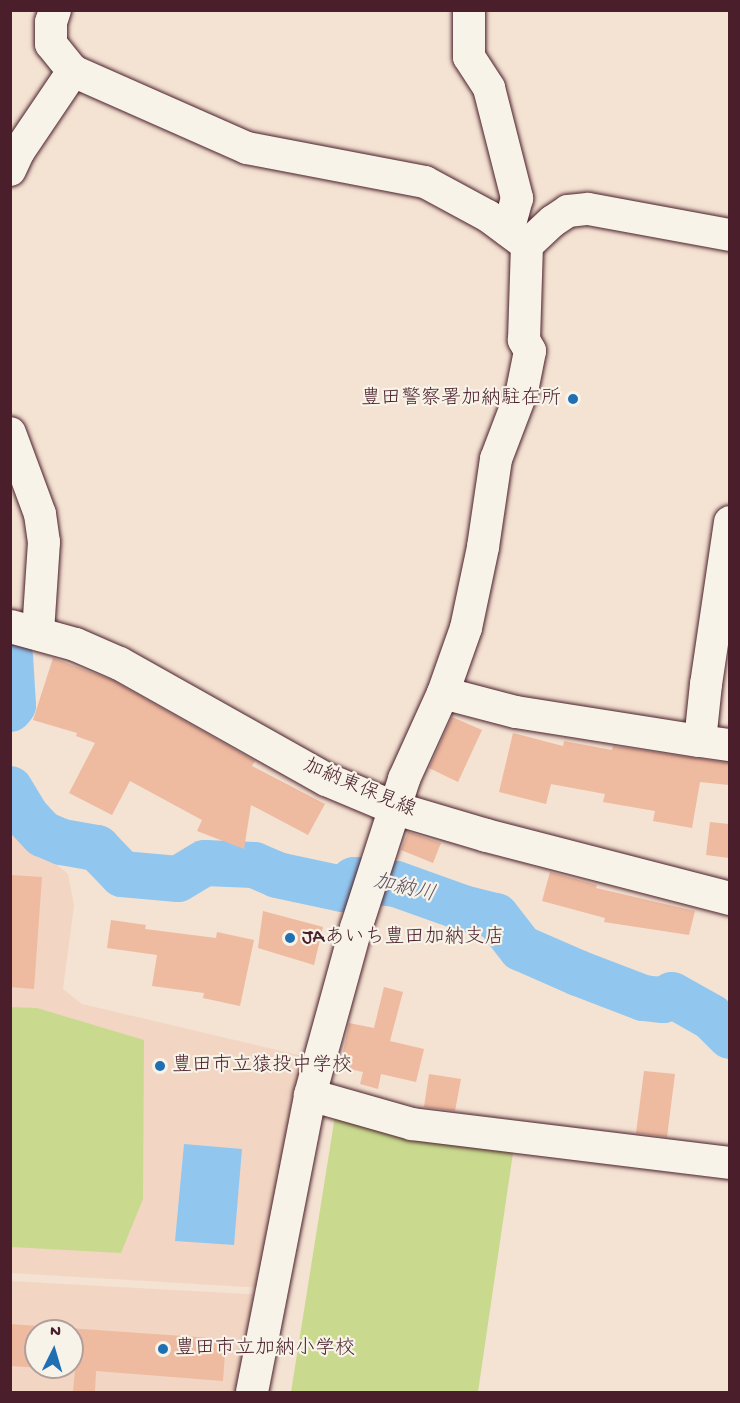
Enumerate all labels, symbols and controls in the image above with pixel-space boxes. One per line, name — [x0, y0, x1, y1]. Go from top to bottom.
place label: 豊田警察署加納駐在所 — [361, 387, 561, 411]
marker: 豊田警察署加納駐在所 — [566, 392, 580, 406]
street label: 加納東保見線 — [299, 755, 419, 823]
water label: 加納川 — [370, 871, 438, 909]
place label: JAあいち豊田加納支店 — [302, 926, 504, 950]
marker: JAあいち豊田加納支店 — [283, 931, 297, 945]
place label: 豊田市立猿投中学校 — [172, 1054, 352, 1078]
marker: 豊田市立猿投中学校 — [153, 1059, 167, 1073]
north arrow — [24, 1319, 84, 1379]
text: N — [49, 1323, 61, 1342]
place label: 豊田市立加納小学校 — [175, 1337, 355, 1361]
marker: 豊田市立加納小学校 — [156, 1342, 170, 1356]

